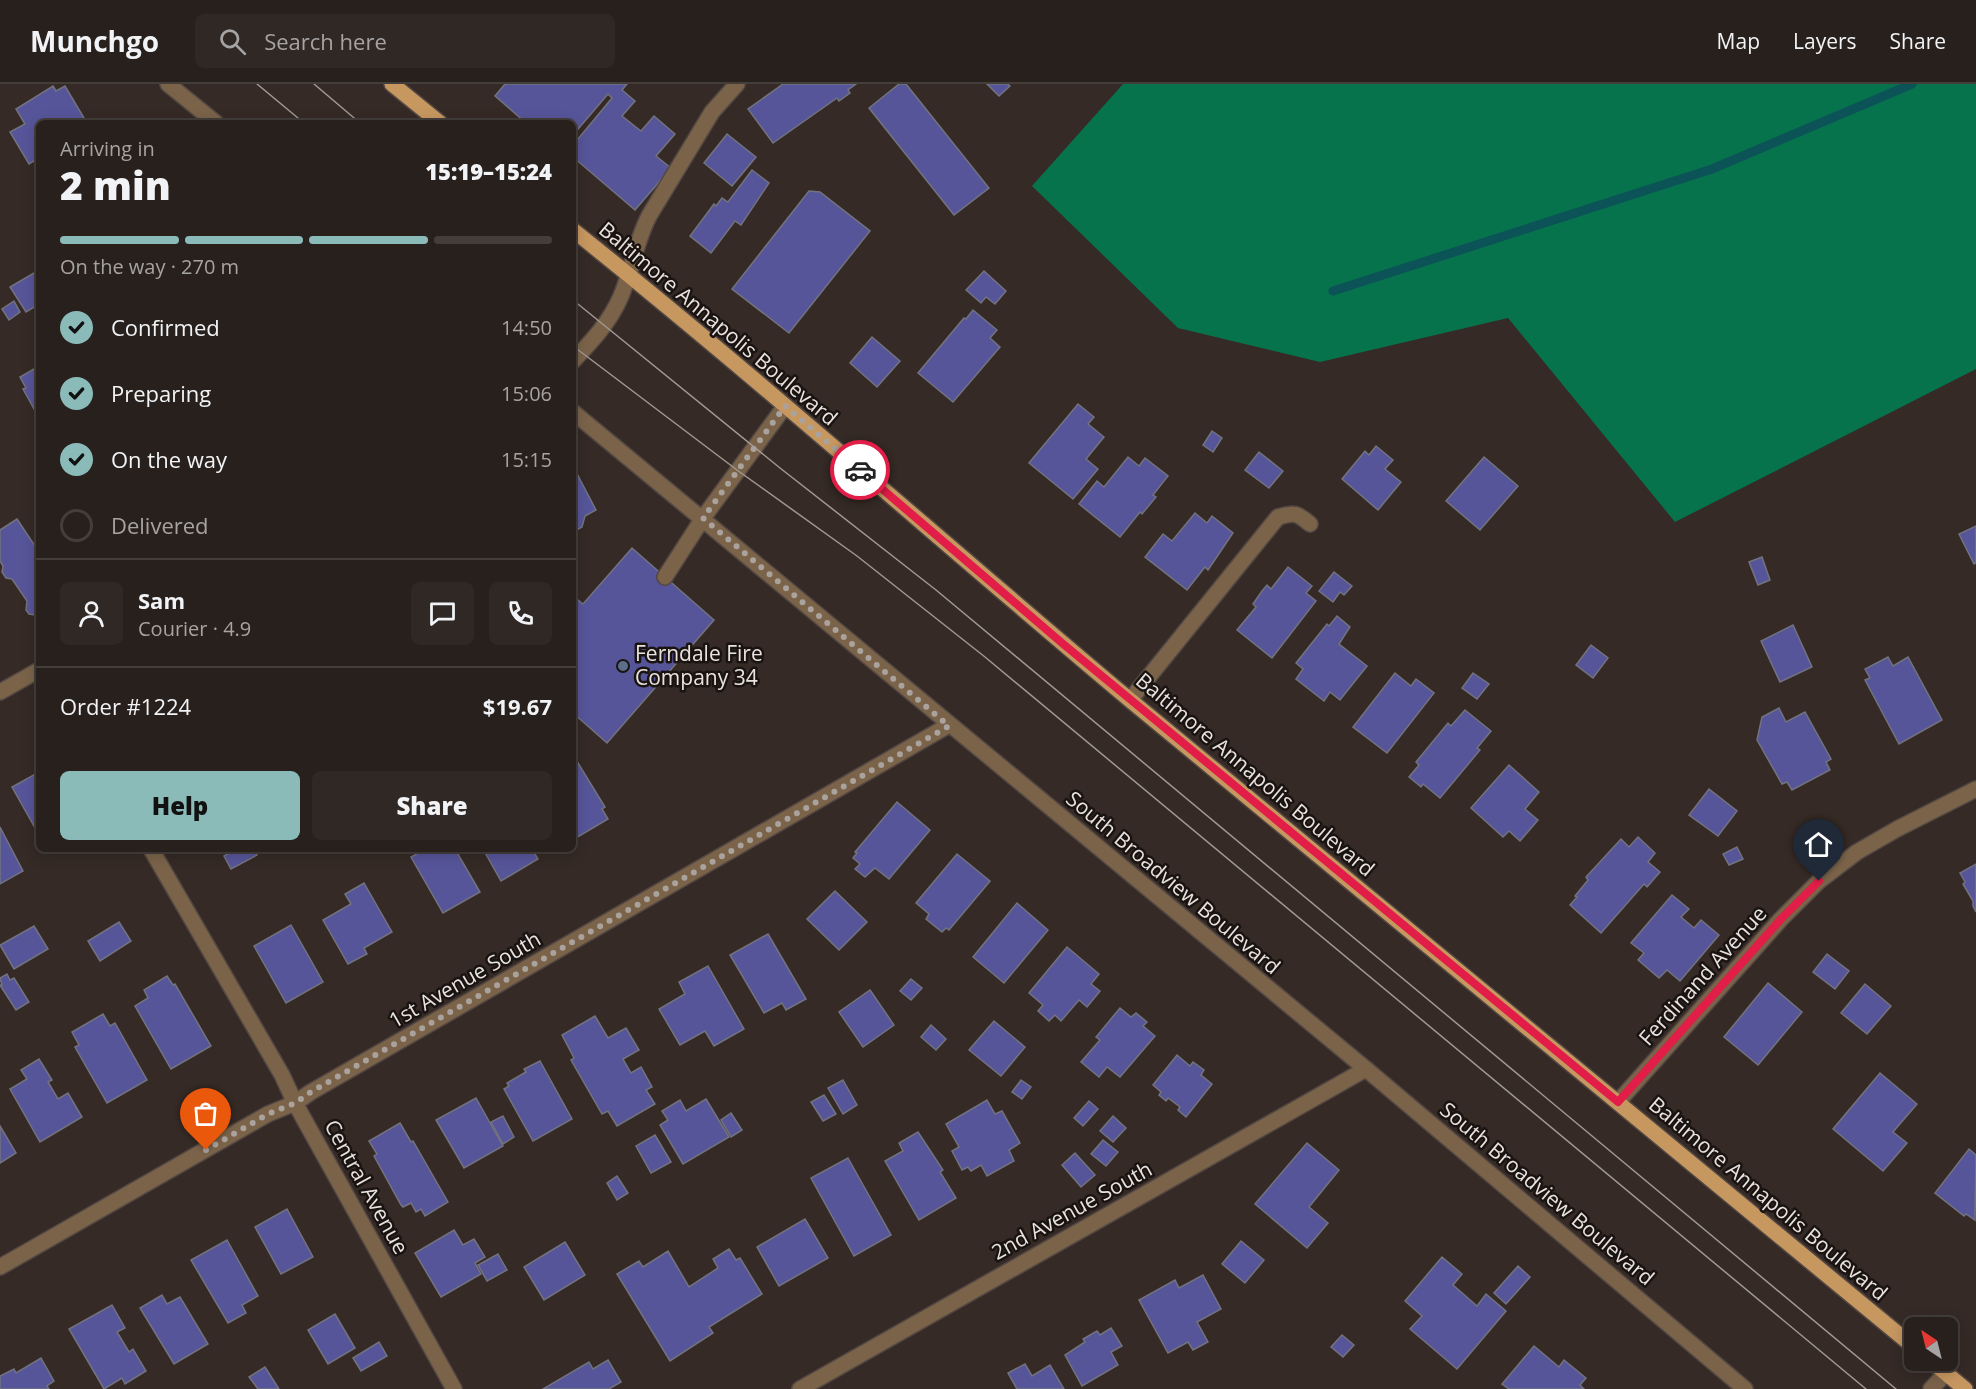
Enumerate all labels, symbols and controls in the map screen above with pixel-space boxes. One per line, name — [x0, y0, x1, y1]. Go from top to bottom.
search box — [195, 14, 615, 68]
text: Munchgo — [30, 22, 159, 60]
icon: search — [216, 25, 249, 58]
text: Search here — [264, 26, 387, 56]
text: Map — [1717, 27, 1760, 55]
text: Layers — [1793, 27, 1857, 55]
text: Share — [1890, 27, 1946, 55]
text: Arriving in — [60, 135, 155, 162]
text: 15:19–15:24 — [425, 156, 552, 186]
text: 2 min — [60, 158, 171, 211]
street label: Baltimore Annapolis Boulevard — [593, 215, 844, 431]
text: On the way · 270 m — [60, 253, 239, 280]
icon: check — [60, 311, 93, 344]
text: Confirmed — [111, 312, 220, 342]
text: 14:50 — [501, 314, 552, 341]
icon: check — [60, 377, 93, 410]
text: Preparing — [111, 378, 211, 408]
text: 15:06 — [501, 380, 552, 407]
courier — [830, 440, 890, 500]
icon: check — [60, 443, 93, 476]
text: On the way — [111, 444, 227, 474]
text: 15:15 — [501, 446, 552, 473]
icon: car — [844, 454, 877, 487]
text: Delivered — [111, 510, 209, 540]
button: person — [60, 582, 123, 645]
button: chat — [411, 582, 474, 645]
button: phone — [489, 582, 552, 645]
text: Sam — [138, 585, 185, 615]
text: Courier · 4.9 — [138, 615, 251, 642]
place label: Ferndale Fire Company 34 — [635, 639, 763, 691]
marker: Ferndale Fire Company 34 — [616, 659, 630, 673]
street label: Baltimore Annapolis Boulevard — [1130, 666, 1381, 882]
text: Order #1224 — [60, 691, 191, 721]
text: $19.67 — [483, 691, 552, 721]
button: Help — [60, 771, 300, 840]
button: Share — [312, 771, 552, 840]
street label: South Broadview Boulevard — [1061, 784, 1287, 980]
pin — [1793, 819, 1844, 881]
icon: home — [1802, 828, 1835, 861]
street label: Ferdinand Avenue — [1632, 900, 1772, 1051]
street label: 1st Avenue South — [383, 924, 546, 1034]
pin — [180, 1088, 231, 1150]
street label: Baltimore Annapolis Boulevard — [1643, 1090, 1894, 1306]
street label: South Broadview Boulevard — [1435, 1095, 1661, 1291]
icon: bag — [189, 1097, 222, 1130]
street label: Central Avenue — [318, 1114, 415, 1259]
street label: 2nd Avenue South — [986, 1154, 1157, 1266]
north arrow — [1904, 1317, 1958, 1371]
map controls — [1904, 1317, 1958, 1371]

